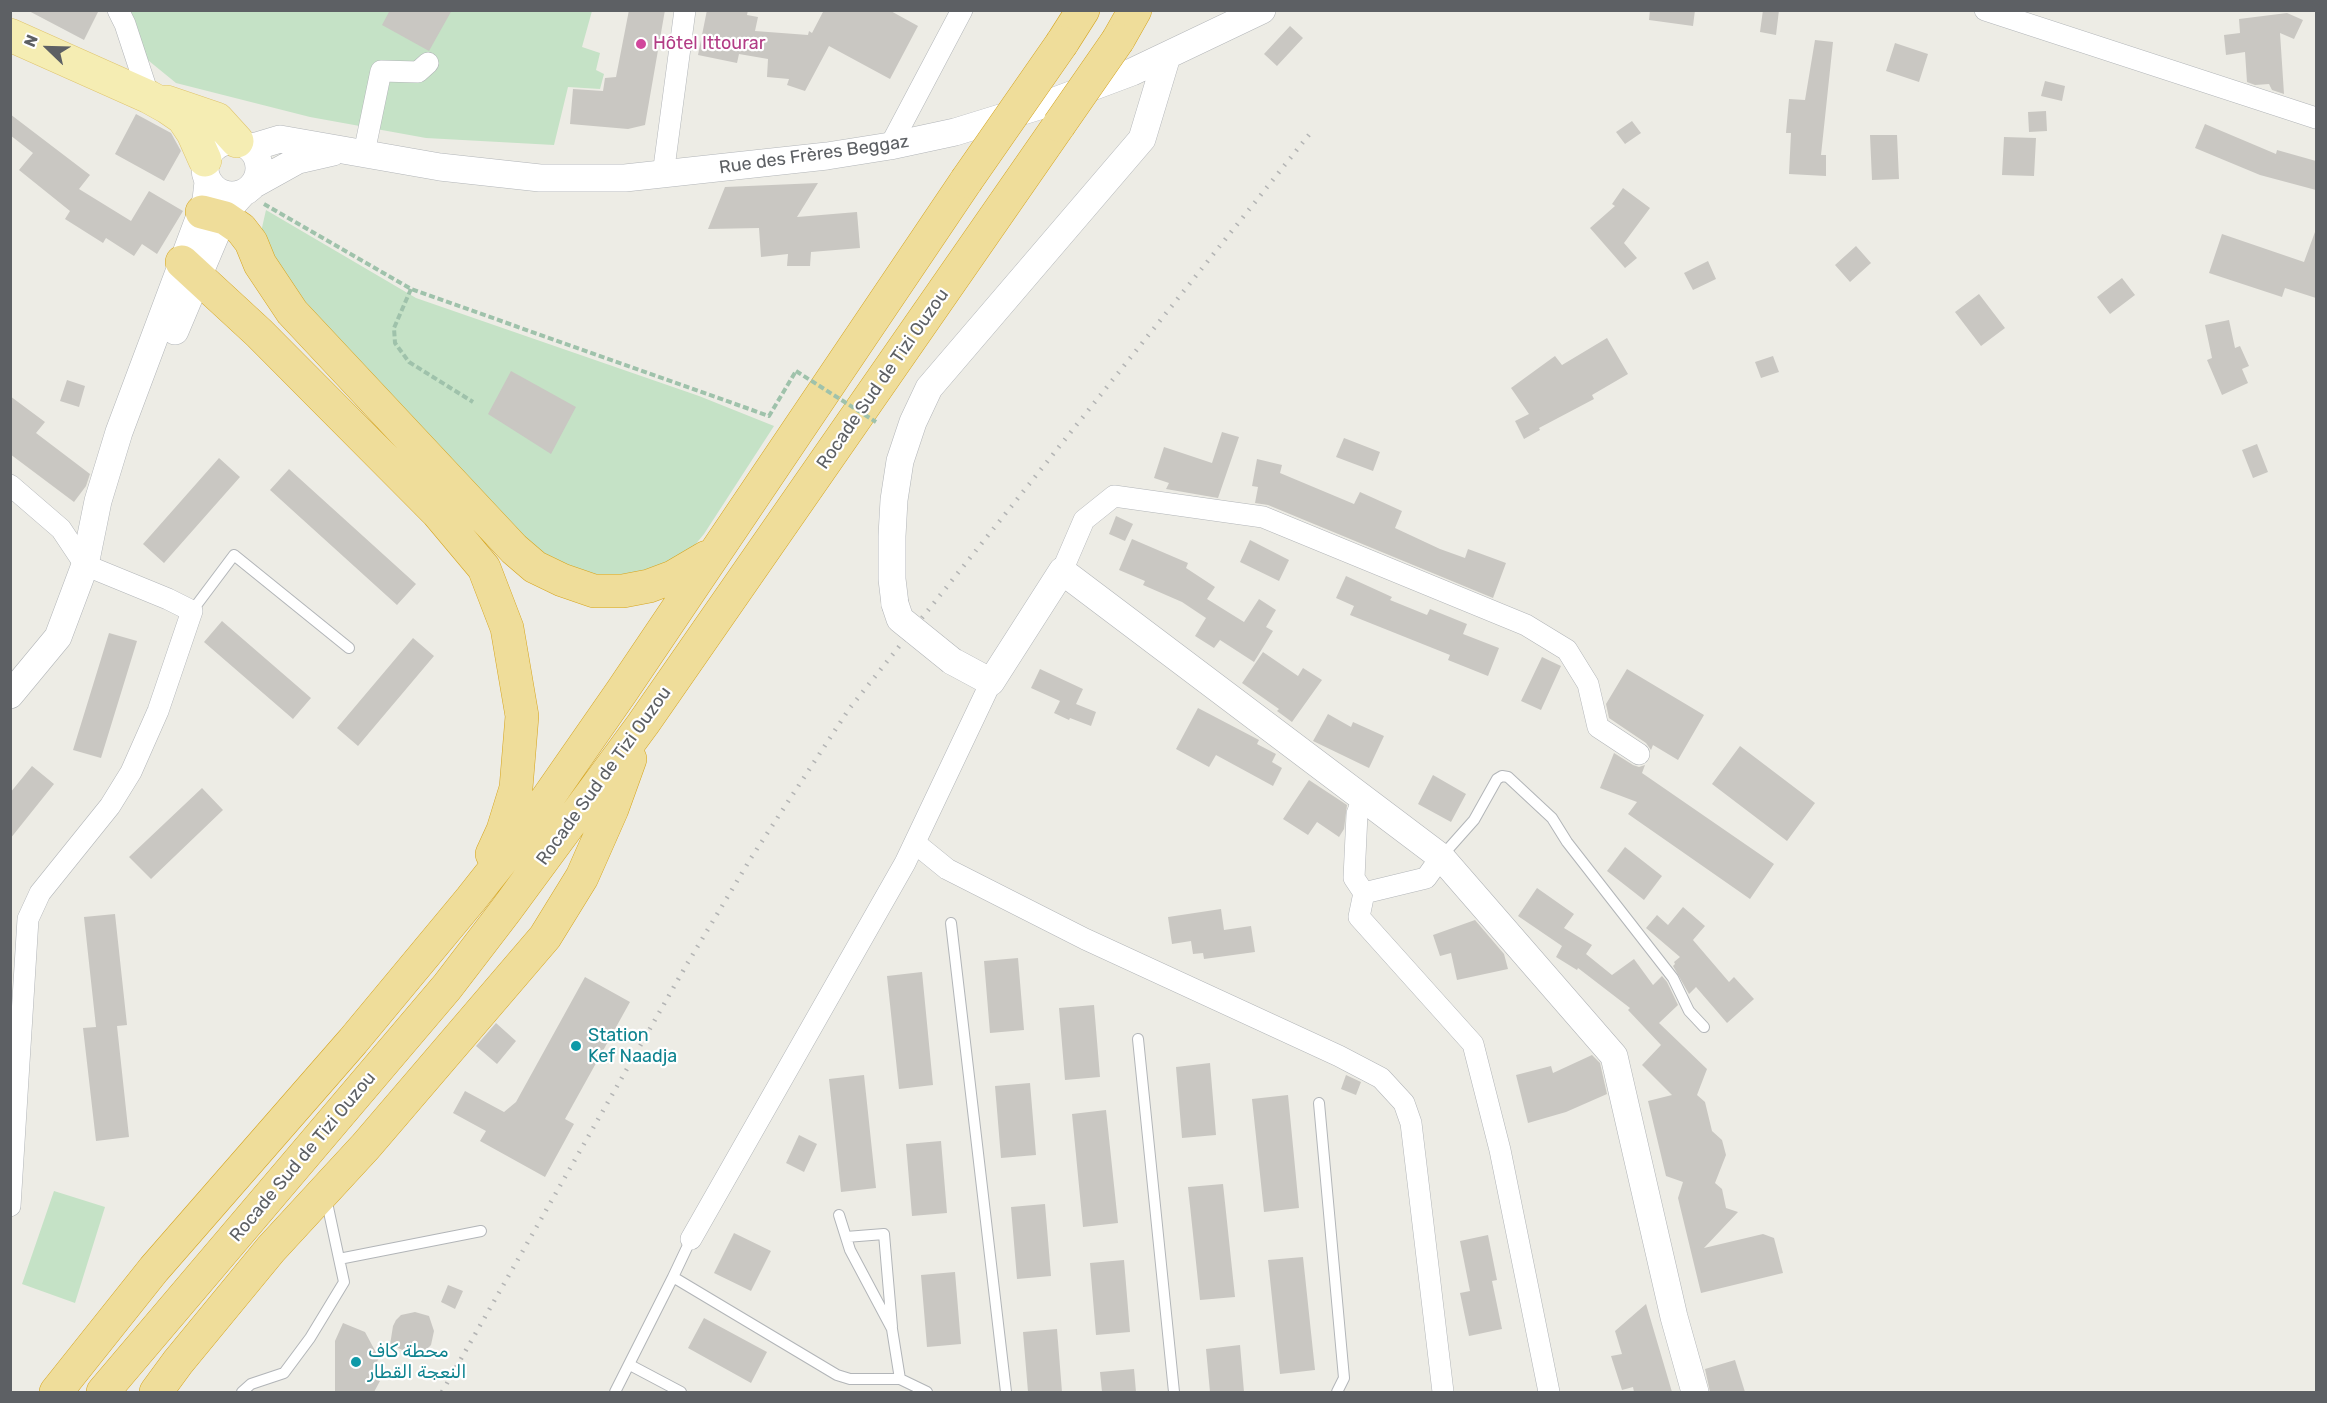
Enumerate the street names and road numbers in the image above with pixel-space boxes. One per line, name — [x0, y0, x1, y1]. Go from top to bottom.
street label: Rue des Frères Beggaz — [718, 131, 910, 179]
street label: Rocade Sud de Tizi Ouzou — [812, 285, 954, 473]
street label: Rocade Sud de Tizi Ouzou — [532, 683, 676, 869]
street label: Rocade Sud de Tizi Ouzou — [226, 1068, 380, 1246]

